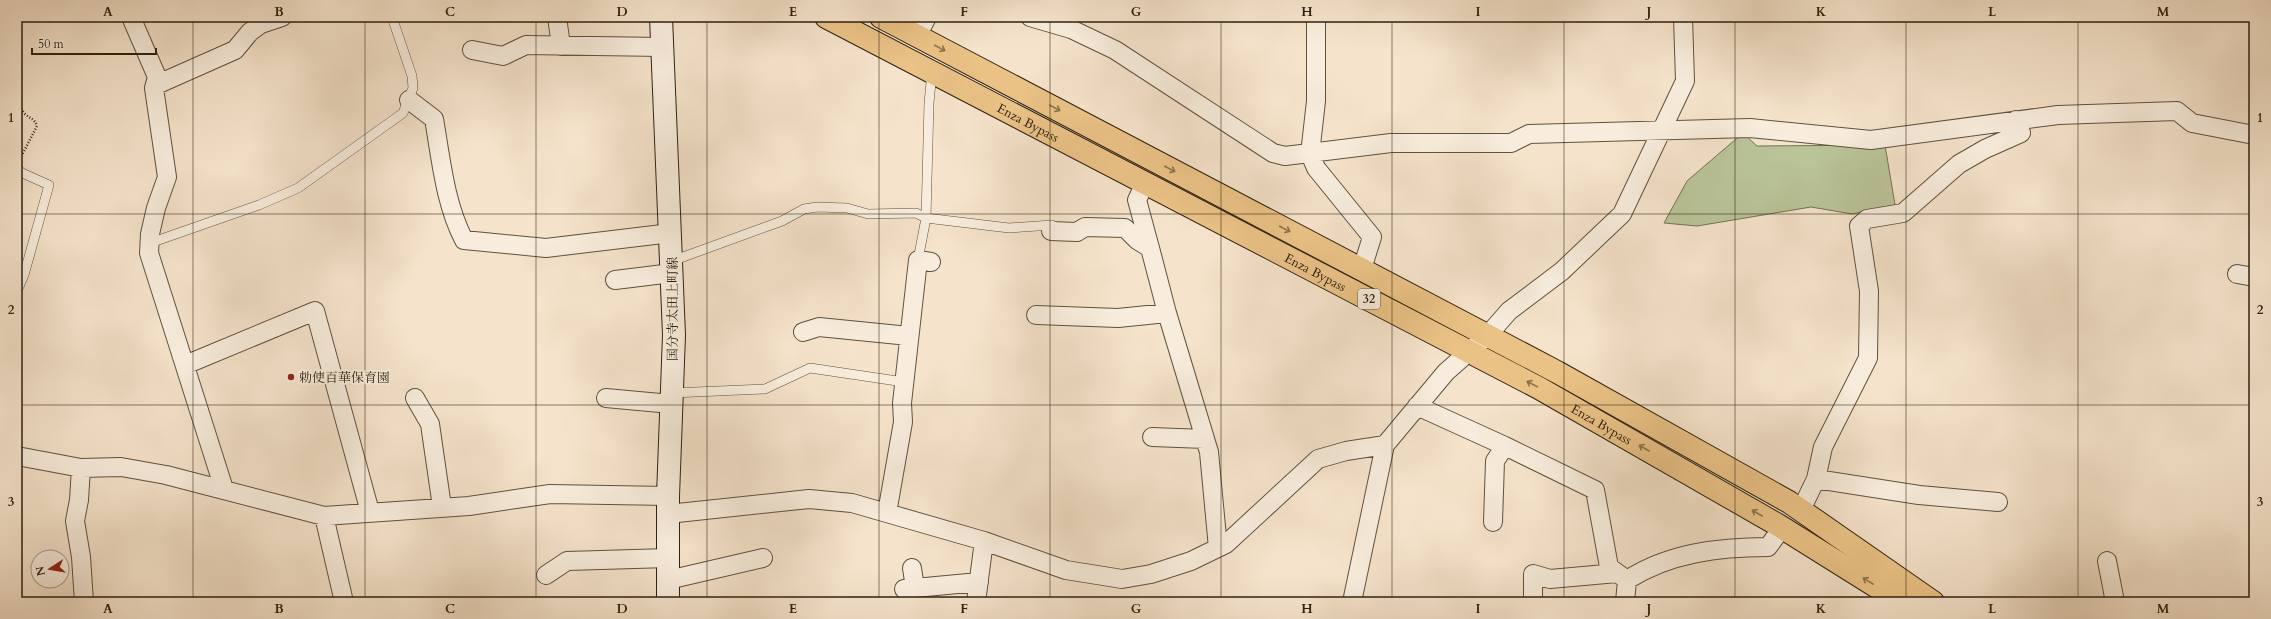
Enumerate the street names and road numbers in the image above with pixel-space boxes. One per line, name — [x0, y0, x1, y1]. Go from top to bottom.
street label: Enza Bypass — [994, 100, 1062, 147]
street label: Enza Bypass — [1281, 249, 1349, 296]
street label: 国分寺太田上町線 — [664, 257, 682, 361]
road number: 32 — [1358, 289, 1380, 309]
street label: Enza Bypass — [1567, 400, 1635, 449]

